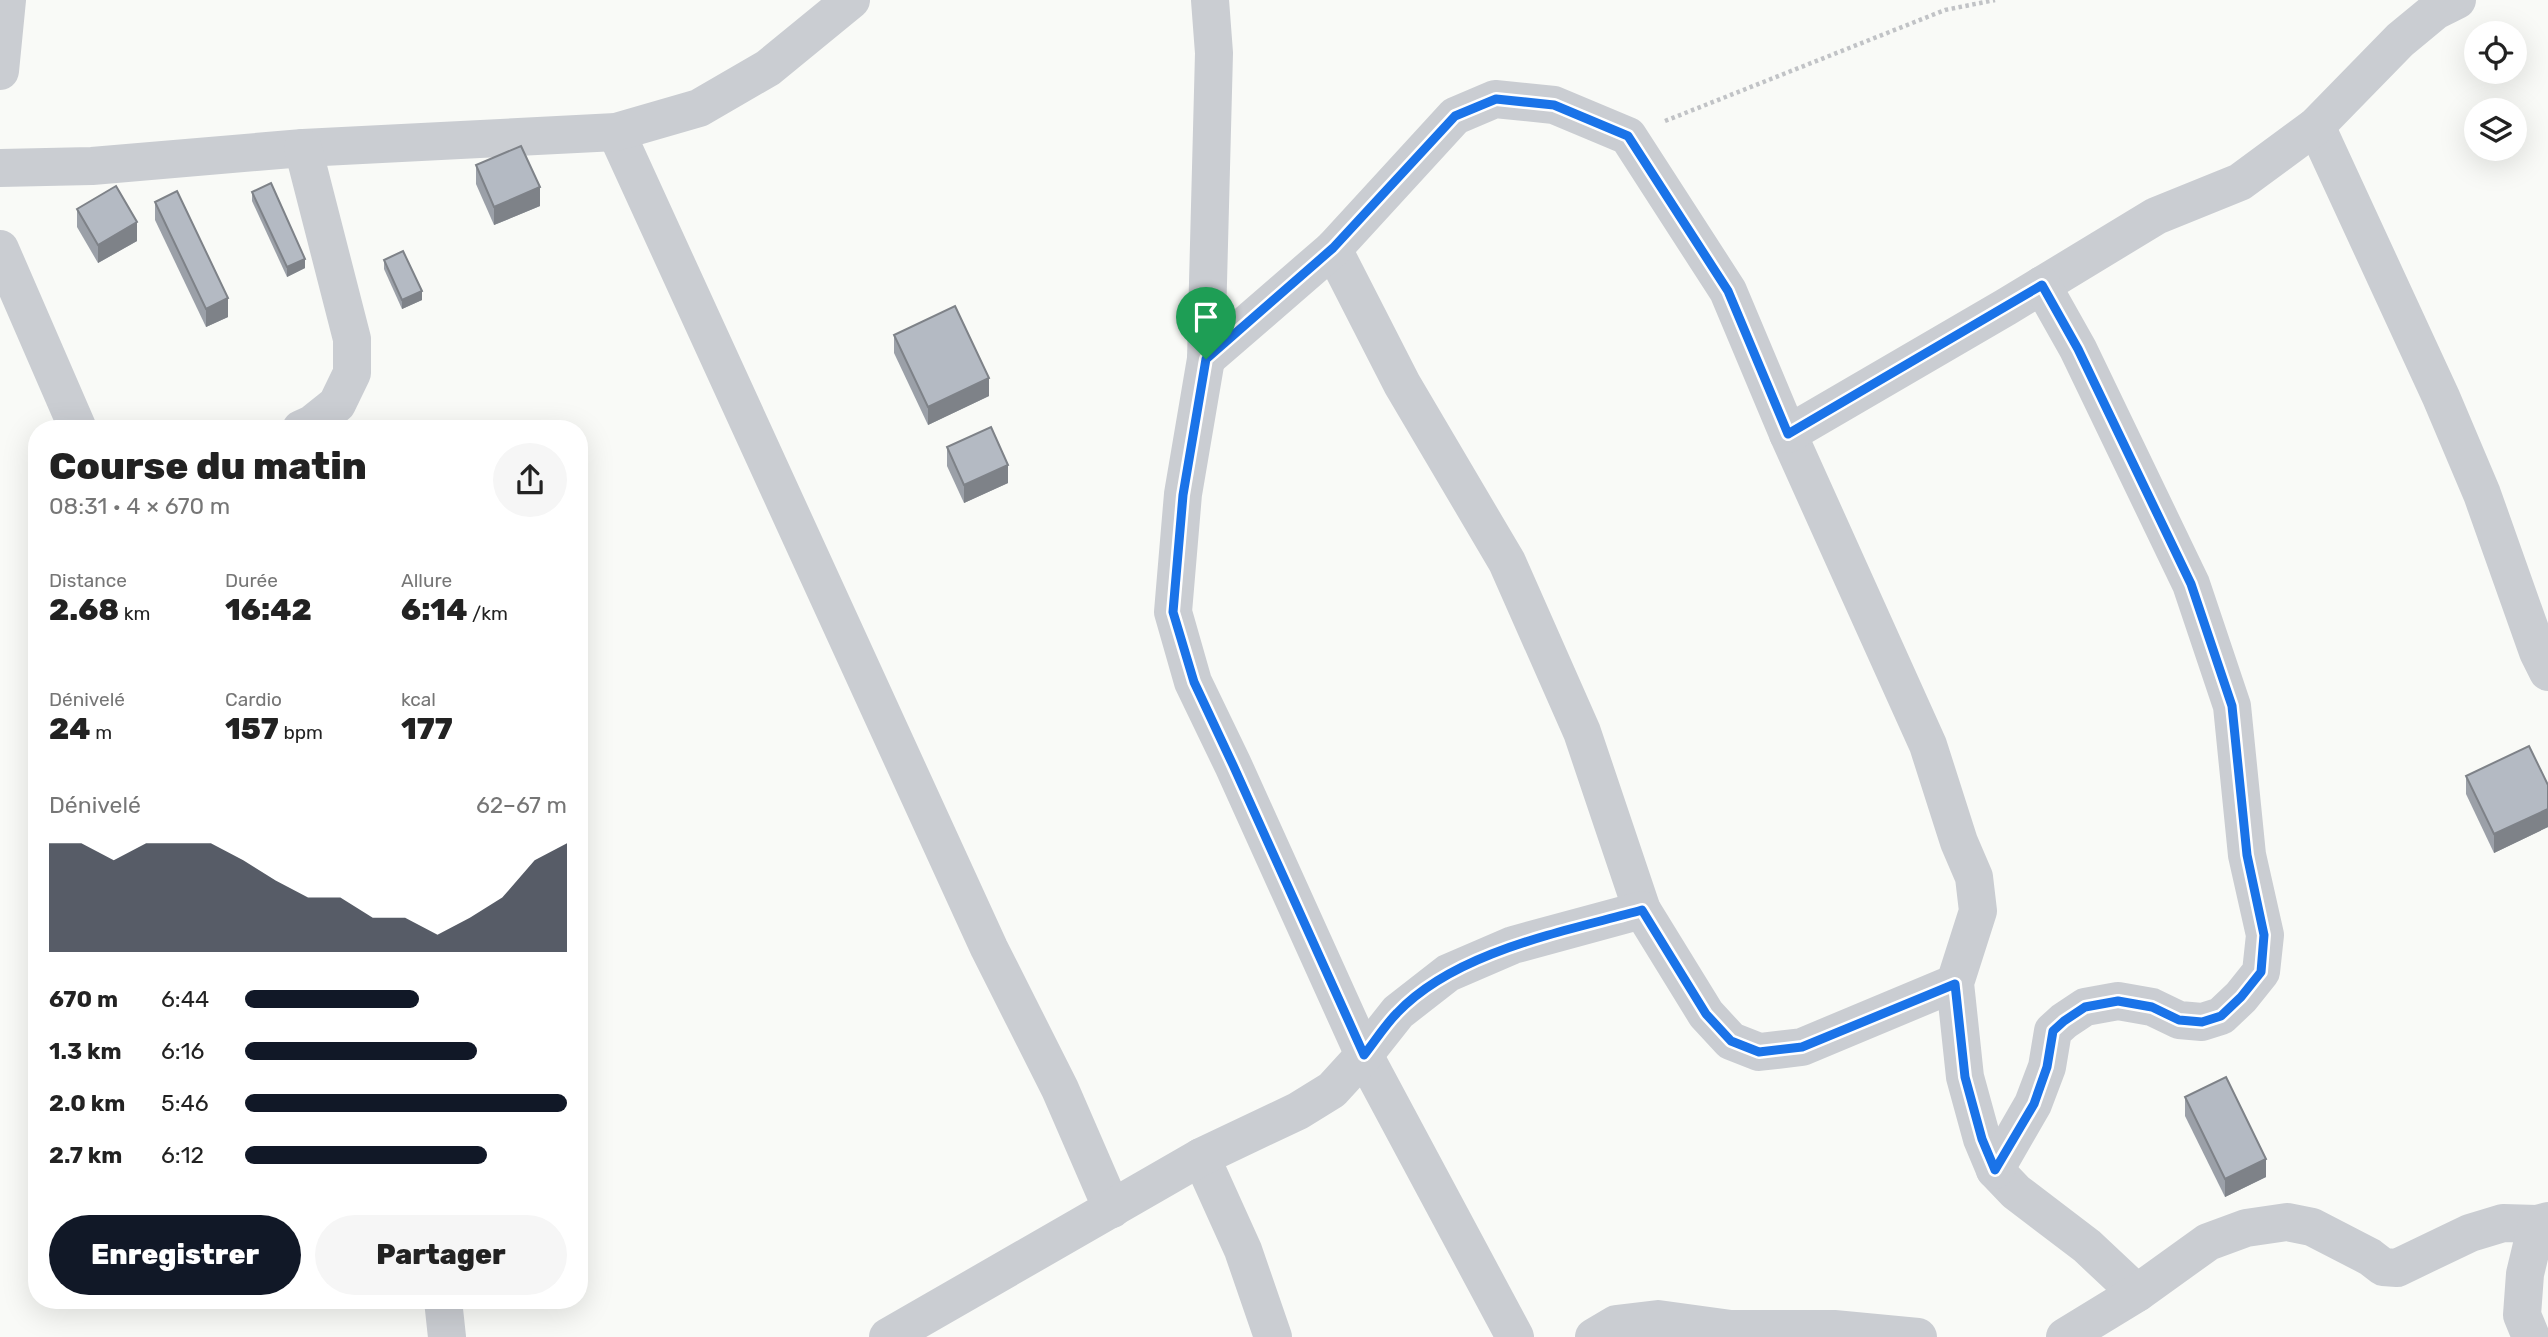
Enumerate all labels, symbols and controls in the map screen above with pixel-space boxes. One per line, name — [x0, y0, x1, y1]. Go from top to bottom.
map controls — [2464, 21, 2527, 161]
button: locate — [2464, 21, 2527, 84]
button: layers — [2464, 98, 2527, 161]
pin — [1176, 287, 1236, 359]
icon: arrive — [1187, 298, 1225, 336]
text: Course du matin — [49, 443, 367, 489]
button: share — [493, 443, 567, 517]
text: 08:31 · 4 × 670 m — [49, 492, 230, 520]
text: Distance — [49, 569, 127, 592]
text: Durée — [225, 569, 278, 592]
text: Allure — [401, 569, 452, 592]
text: 2.68 — [49, 592, 119, 628]
text: 16:42 — [225, 592, 312, 628]
text: 6:14 — [401, 592, 467, 628]
text: km — [119, 602, 150, 625]
text: /km — [467, 602, 508, 625]
text: Dénivelé — [49, 688, 125, 711]
text: Cardio — [225, 688, 282, 711]
text: kcal — [401, 688, 436, 711]
text: 24 — [49, 711, 91, 747]
text: 157 — [225, 711, 279, 747]
text: 177 — [401, 711, 453, 747]
text: m — [91, 721, 112, 744]
text: bpm — [279, 721, 323, 744]
text: Dénivelé — [49, 791, 141, 819]
text: 62–67 m — [476, 791, 567, 819]
text: 670 m — [49, 985, 118, 1013]
text: 6:44 — [161, 985, 209, 1013]
text: 1.3 km — [49, 1037, 122, 1065]
text: 6:16 — [161, 1037, 204, 1065]
text: 2.0 km — [49, 1089, 125, 1117]
text: 5:46 — [161, 1089, 209, 1117]
text: 2.7 km — [49, 1141, 122, 1169]
text: 6:12 — [161, 1141, 204, 1169]
button: Enregistrer — [49, 1215, 301, 1295]
button: Partager — [315, 1215, 567, 1295]

